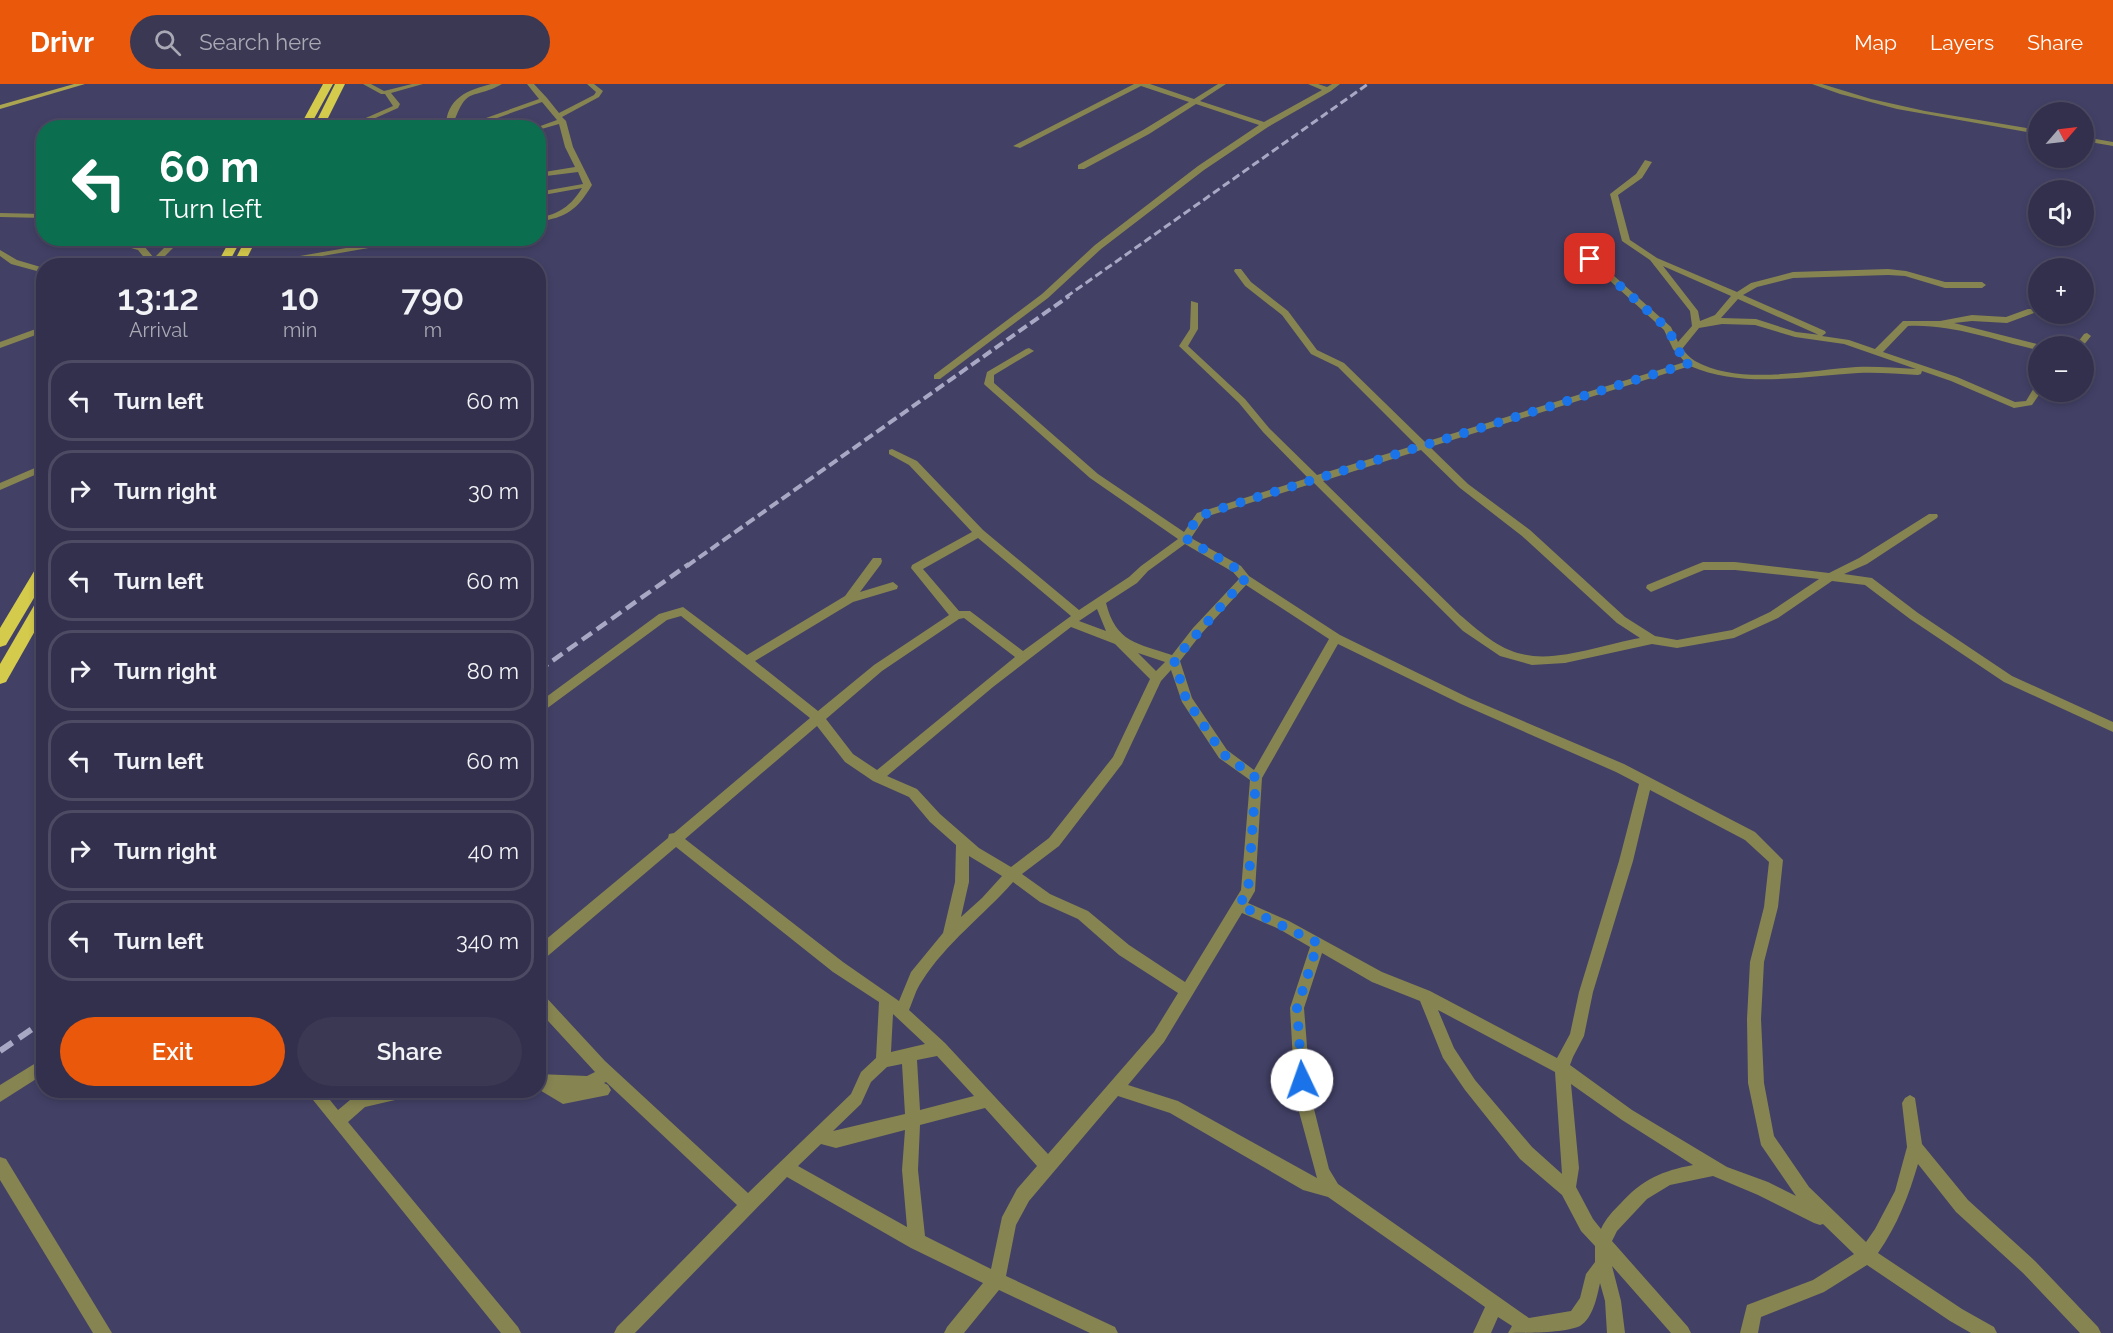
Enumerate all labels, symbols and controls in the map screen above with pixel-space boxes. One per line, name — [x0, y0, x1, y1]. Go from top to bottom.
search box — [130, 15, 550, 69]
text: Drivr — [30, 26, 94, 59]
icon: search — [151, 26, 184, 59]
text: Search here — [199, 29, 321, 55]
text: Map — [1854, 30, 1897, 55]
text: Layers — [1930, 30, 1994, 55]
text: Share — [2027, 30, 2083, 55]
north arrow — [2028, 102, 2094, 168]
map controls — [2028, 102, 2094, 402]
text: 60 m — [159, 143, 259, 192]
icon: left — [60, 144, 138, 222]
button: sound — [2028, 180, 2094, 246]
text: Turn left — [159, 193, 262, 224]
pin — [1564, 233, 1615, 284]
icon: arrive — [1573, 242, 1606, 275]
button: + — [2028, 258, 2094, 324]
text: 13:12 — [118, 276, 199, 318]
text: 10 — [281, 276, 320, 318]
text: 790 — [401, 276, 464, 318]
text: Arrival — [129, 318, 188, 342]
text: min — [283, 318, 317, 342]
text: m — [424, 318, 442, 342]
button: − — [2028, 336, 2094, 402]
icon: left — [63, 384, 96, 417]
text: Turn left — [114, 388, 204, 414]
text: 60 m — [466, 388, 519, 414]
icon: right — [63, 474, 96, 507]
text: Turn right — [114, 478, 217, 504]
text: 30 m — [468, 478, 519, 504]
icon: left — [63, 564, 96, 597]
text: Turn left — [114, 568, 204, 594]
text: 60 m — [466, 568, 519, 594]
icon: right — [63, 654, 96, 687]
text: Turn right — [114, 658, 217, 684]
text: 80 m — [467, 658, 519, 684]
icon: left — [63, 744, 96, 777]
text: Turn left — [114, 748, 204, 774]
text: 60 m — [466, 748, 519, 774]
icon: right — [63, 834, 96, 867]
text: Turn right — [114, 838, 217, 864]
text: 40 m — [468, 838, 519, 864]
icon: left — [63, 924, 96, 957]
text: Turn left — [114, 928, 204, 954]
text: 340 m — [456, 928, 519, 954]
button: Exit — [60, 1017, 285, 1086]
button: Share — [297, 1017, 522, 1086]
position arrow — [1270, 1048, 1334, 1112]

